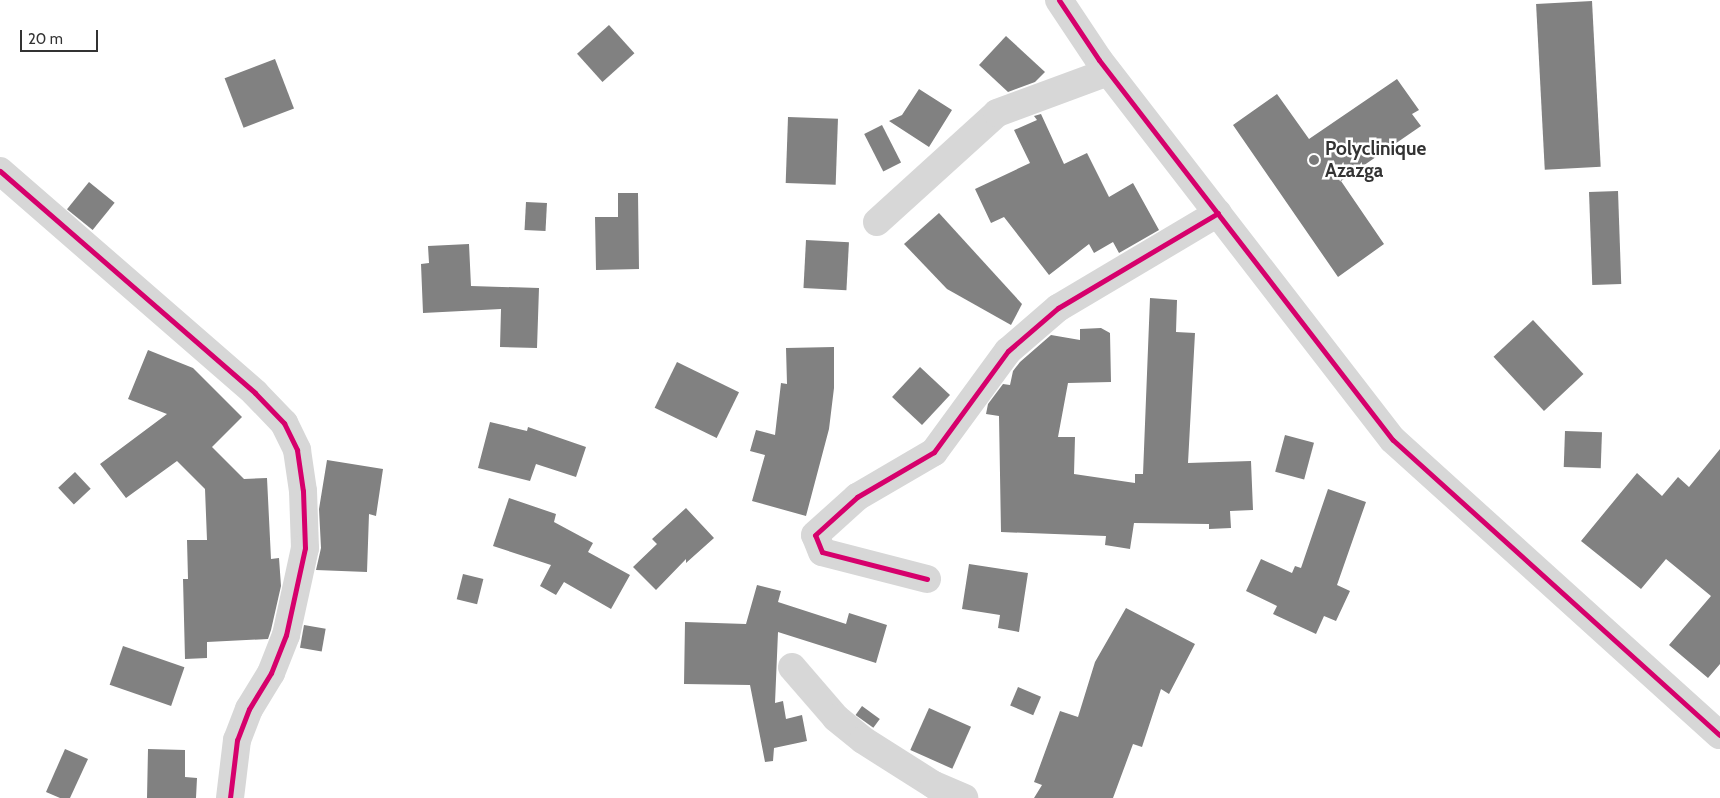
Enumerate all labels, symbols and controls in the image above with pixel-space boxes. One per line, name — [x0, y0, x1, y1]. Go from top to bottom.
scale bar — [22, 20, 100, 52]
text: 20 m — [28, 30, 63, 48]
place label: Polyclinique Azazga — [1325, 138, 1426, 182]
marker: Polyclinique Azazga — [1307, 153, 1321, 167]

